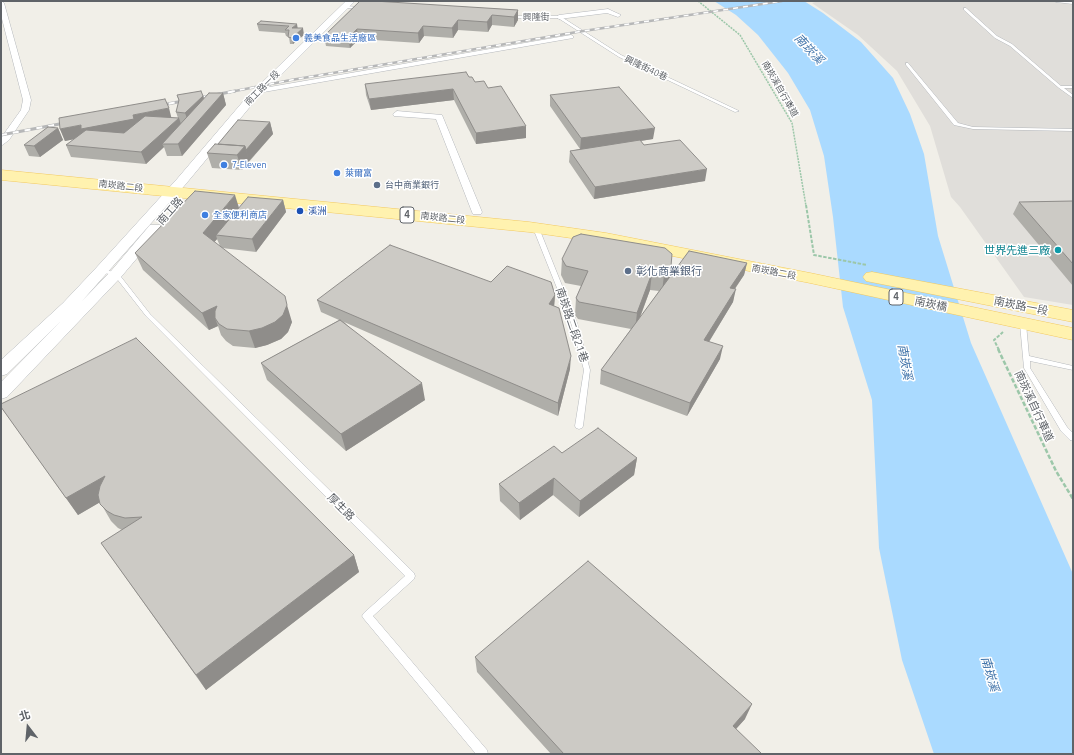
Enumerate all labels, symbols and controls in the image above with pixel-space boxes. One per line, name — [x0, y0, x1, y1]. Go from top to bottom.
street label: 興隆街 — [523, 12, 549, 22]
water label: 南崁溪 — [791, 31, 827, 67]
marker: 義美食品生活廠區 — [291, 33, 301, 43]
place label: 義美食品生活廠區 — [304, 33, 376, 43]
street label: 興隆街40巷 — [623, 53, 669, 83]
street label: 南崁溪自行車道 — [760, 59, 800, 119]
street label: 南工路一段 — [242, 68, 282, 108]
marker: 7-Eleven — [219, 160, 229, 170]
place label: 7-Eleven — [232, 160, 267, 170]
marker: 萊爾富 — [332, 168, 342, 178]
place label: 萊爾富 — [345, 168, 372, 178]
street label: 南崁路二段 — [98, 178, 144, 194]
marker: 台中商業銀行 — [372, 180, 382, 190]
place label: 台中商業銀行 — [385, 180, 439, 190]
street label: 南工路 — [154, 194, 186, 228]
marker: 溪洲 — [295, 206, 305, 216]
place label: 溪洲 — [308, 206, 326, 216]
road number: 4 — [400, 207, 414, 223]
marker: 全家便利商店 — [200, 210, 210, 220]
place label: 全家便利商店 — [213, 210, 267, 220]
street label: 南崁路二段 — [420, 210, 466, 226]
place label: 世界先進三廠 — [984, 243, 1050, 257]
marker: 世界先進三廠 — [1053, 245, 1063, 255]
street label: 南崁路二段 — [751, 262, 797, 282]
place label: 彰化商業銀行 — [636, 264, 702, 278]
marker: 彰化商業銀行 — [623, 266, 633, 276]
street label: 南崁路二段21巷 — [553, 286, 591, 364]
road number: 4 — [889, 289, 903, 305]
street label: 南崁橋 — [913, 294, 949, 314]
street label: 南崁路一段 — [993, 294, 1049, 318]
water label: 南崁溪 — [895, 343, 915, 381]
street label: 南崁溪自行車道 — [1012, 368, 1056, 444]
street label: 厚生路 — [325, 491, 357, 523]
water label: 南崁溪 — [978, 655, 1002, 693]
north arrow — [8, 707, 48, 747]
text: 北 — [18, 708, 32, 723]

